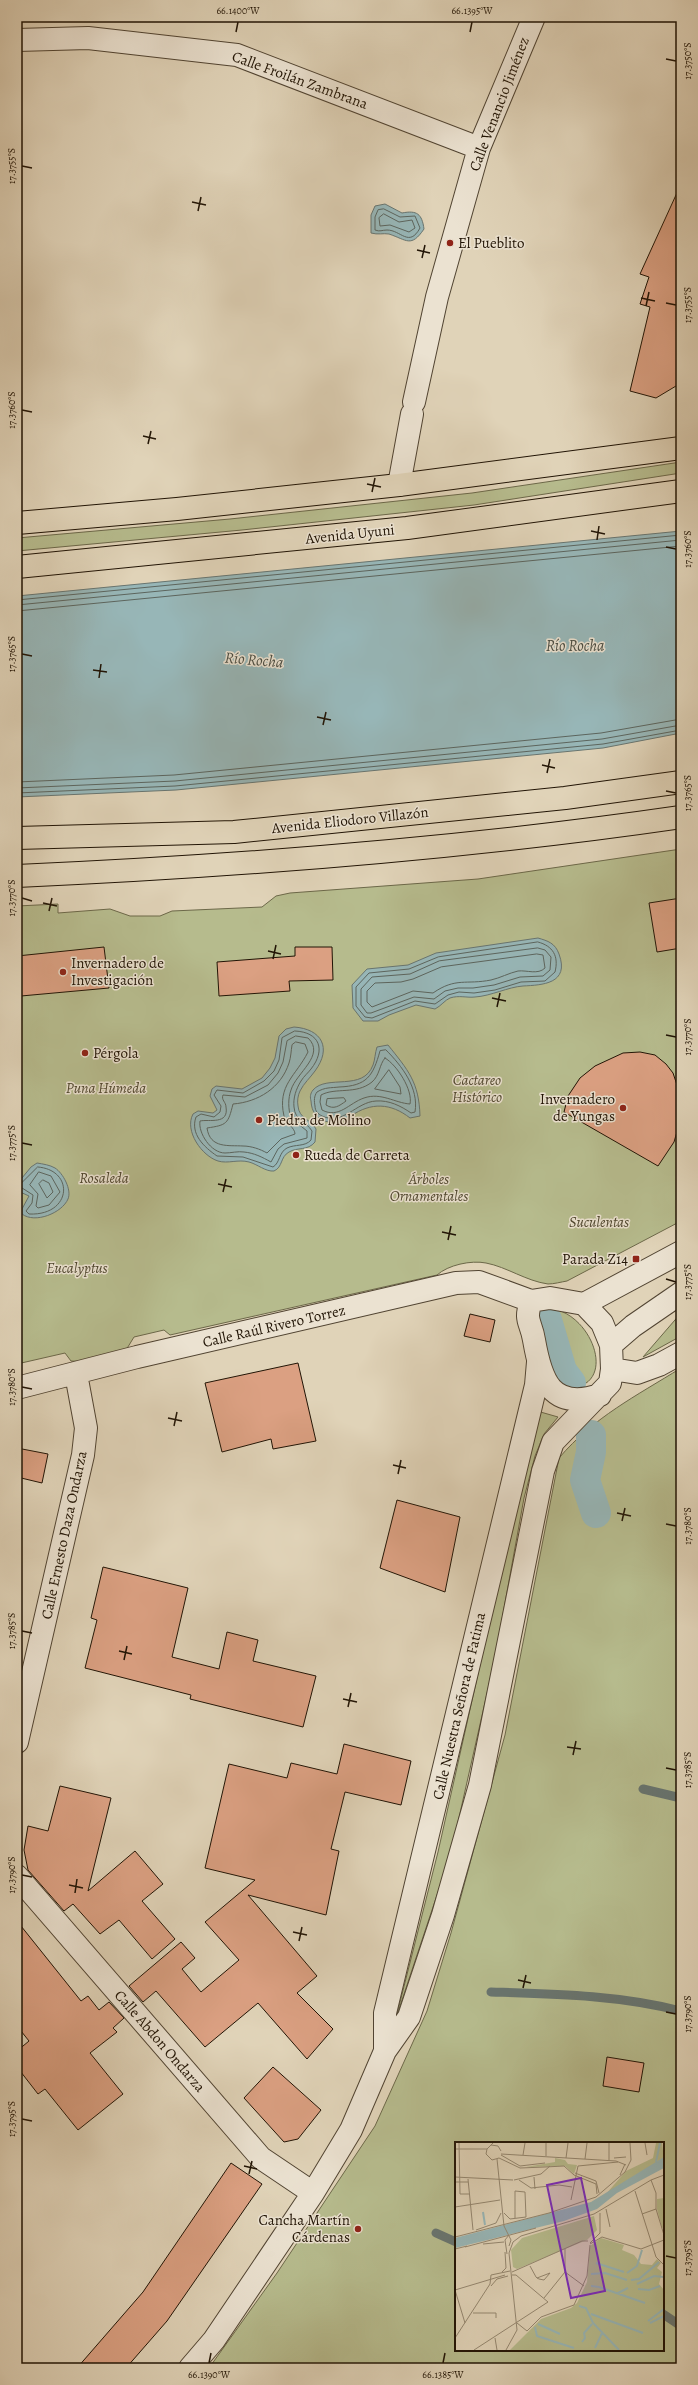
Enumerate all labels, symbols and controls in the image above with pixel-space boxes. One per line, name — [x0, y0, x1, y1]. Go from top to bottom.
text: 66.1400°W — [216, 4, 260, 17]
text: 66.1395°W — [451, 4, 493, 17]
street label: Calle Venancio Jiménez — [464, 34, 534, 174]
text: 17.3750°S — [681, 43, 694, 79]
street label: Calle Froilán Zambrana — [229, 46, 371, 114]
text: 17.3755°S — [5, 148, 18, 184]
place label: El Pueblito — [458, 233, 525, 253]
marker: El Pueblito — [445, 238, 455, 248]
text: 17.3755°S — [681, 287, 694, 323]
text: 17.3760°S — [5, 391, 18, 429]
street label: Avenida Uyuni — [303, 519, 396, 549]
text: 17.3760°S — [681, 530, 694, 568]
water label: Río Rocha — [546, 635, 605, 657]
text: 17.3765°S — [5, 636, 18, 672]
water label: Río Rocha — [224, 646, 285, 674]
text: 17.3765°S — [681, 775, 694, 811]
street label: Avenida Eliodoro Villazón — [270, 802, 429, 838]
text: 17.3770°S — [5, 880, 18, 916]
place label: Invernadero de Investigación — [71, 953, 164, 990]
marker: Invernadero de Investigación — [58, 967, 68, 977]
text: 17.3770°S — [681, 1019, 694, 1055]
place label: Pérgola — [93, 1043, 139, 1063]
marker: Pérgola — [80, 1048, 90, 1058]
park label: Cactareo Histórico — [452, 1070, 502, 1107]
park label: Puna Húmeda — [66, 1078, 146, 1098]
place label: Invernadero de Yungas — [540, 1089, 615, 1126]
marker: Invernadero de Yungas — [618, 1103, 628, 1113]
place label: Piedra de Molino — [267, 1110, 371, 1130]
marker: Piedra de Molino — [254, 1115, 264, 1125]
text: 17.3775°S — [5, 1125, 18, 1161]
place label: Rueda de Carreta — [304, 1145, 410, 1165]
marker: Rueda de Carreta — [291, 1150, 301, 1160]
park label: Rosaleda — [79, 1168, 129, 1188]
park label: Árboles Ornamentales — [390, 1169, 468, 1206]
park label: Suculentas — [569, 1212, 629, 1232]
place label: Parada Z14 — [562, 1249, 628, 1269]
marker: Parada Z14 — [631, 1254, 641, 1264]
park label: Eucalyptus — [46, 1258, 108, 1278]
text: 17.3775°S — [681, 1264, 694, 1300]
street label: Calle Raúl Rivero Torrez — [201, 1300, 348, 1352]
text: 17.3780°S — [5, 1368, 18, 1406]
street label: Calle Ernesto Daza Ondarza — [36, 1449, 92, 1621]
text: 17.3780°S — [681, 1507, 694, 1545]
street label: Calle Nuestra Señora de Fatima — [428, 1610, 490, 1802]
text: 17.3785°S — [5, 1613, 18, 1649]
text: 17.3785°S — [681, 1752, 694, 1788]
text: 17.3790°S — [5, 1856, 18, 1894]
street label: Calle Abdon Ondarza — [110, 1986, 210, 2096]
text: 17.3790°S — [681, 1995, 694, 2033]
text: 17.3795°S — [5, 2101, 18, 2137]
inset map — [455, 2142, 664, 2351]
place label: Cancha Martín Cárdenas — [258, 2210, 350, 2247]
marker: Cancha Martín Cárdenas — [353, 2224, 363, 2234]
text: 17.3795°S — [681, 2240, 694, 2276]
text: 66.1390°W — [188, 2368, 231, 2381]
text: 66.1385°W — [422, 2368, 464, 2381]

